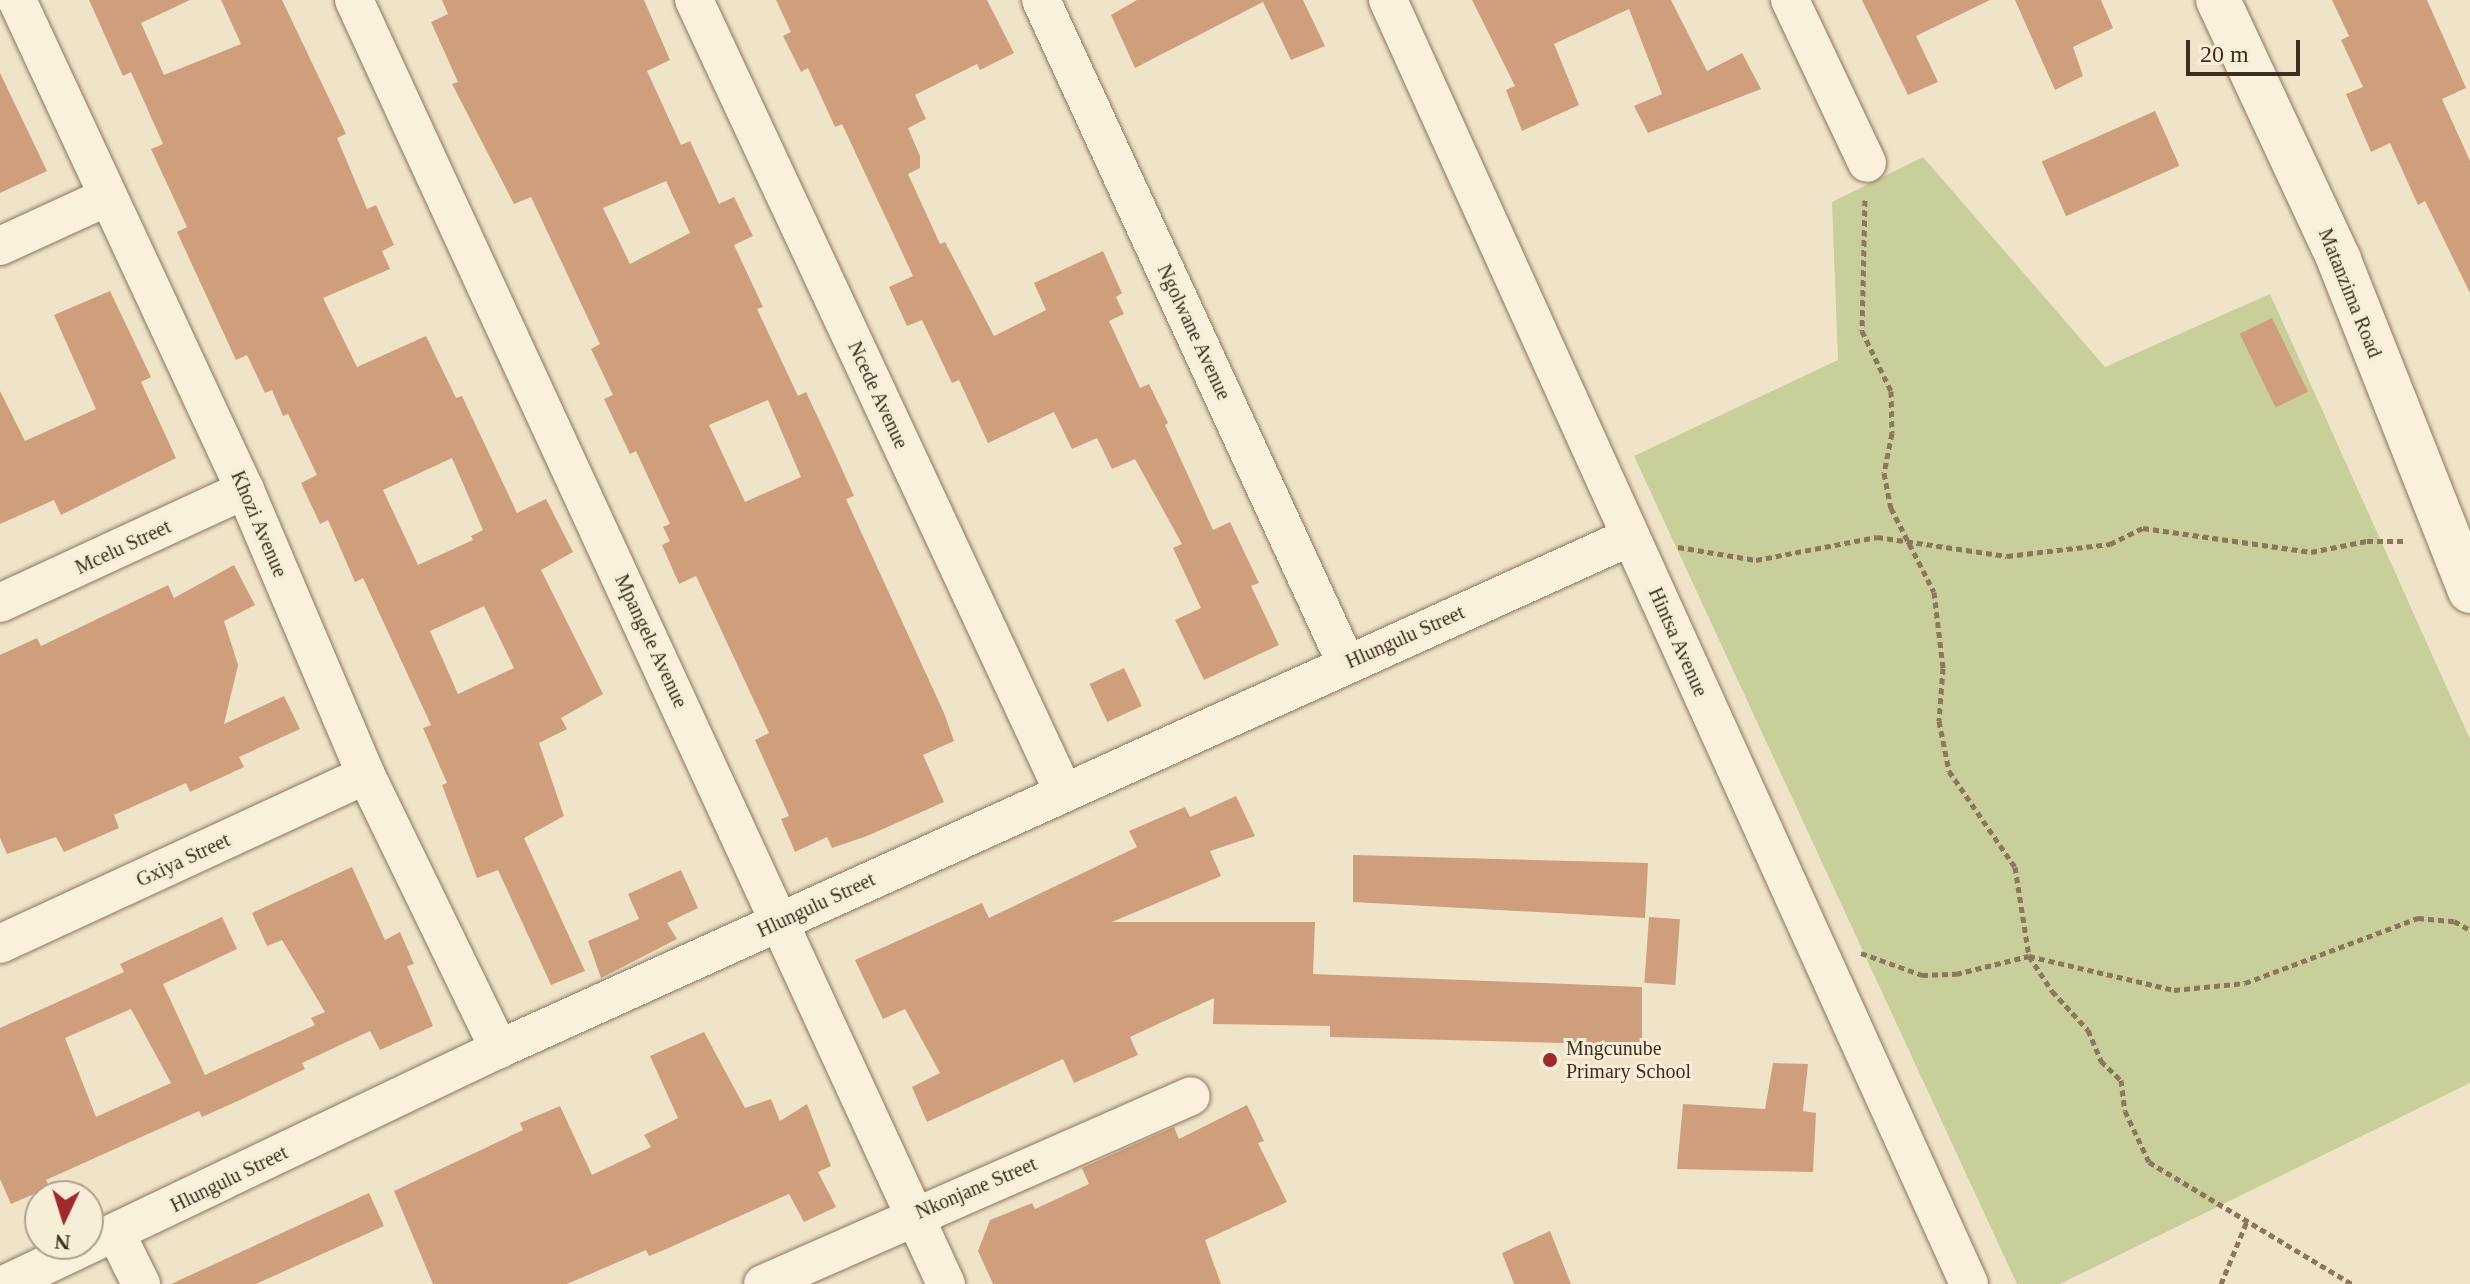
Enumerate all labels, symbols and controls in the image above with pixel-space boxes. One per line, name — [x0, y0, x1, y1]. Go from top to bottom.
scale bar — [2190, 24, 2304, 74]
text: 20 m — [2200, 41, 2249, 67]
street label: Matanzima Road — [2313, 225, 2387, 361]
street label: Ngolwane Avenue — [1152, 260, 1236, 404]
street label: Ncede Avenue — [842, 337, 914, 453]
street label: Khozi Avenue — [226, 467, 292, 581]
street label: Mcelu Street — [71, 514, 175, 580]
street label: Mpangele Avenue — [609, 570, 693, 712]
street label: Hintsa Avenue — [1643, 583, 1713, 701]
street label: Hlungulu Street — [1342, 600, 1468, 674]
street label: Gxiya Street — [132, 828, 234, 892]
street label: Hlungulu Street — [753, 867, 879, 943]
place label: Mngcunube Primary School — [1566, 1036, 1691, 1083]
marker: Mngcunube Primary School — [1541, 1051, 1559, 1069]
street label: Hlungulu Street — [167, 1140, 291, 1218]
street label: Nkonjane Street — [912, 1152, 1040, 1224]
north arrow — [24, 1180, 104, 1260]
text: N — [54, 1229, 71, 1255]

